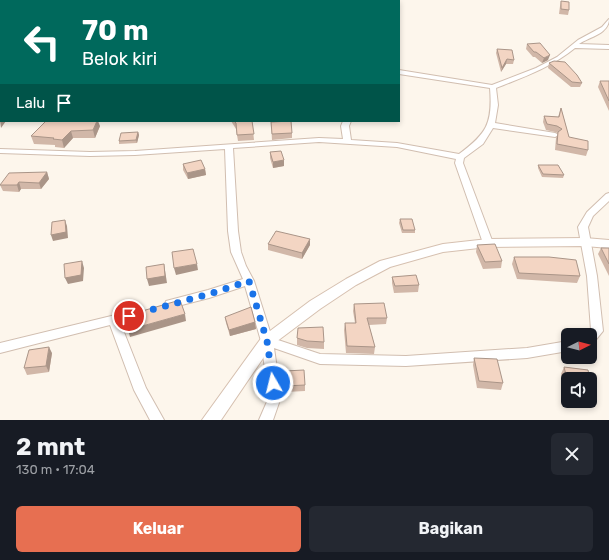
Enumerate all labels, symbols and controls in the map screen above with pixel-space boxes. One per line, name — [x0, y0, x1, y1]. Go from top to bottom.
text: 70 m — [82, 14, 149, 47]
icon: left — [16, 16, 68, 68]
text: Belok kiri — [82, 48, 157, 70]
icon: arrive — [53, 92, 75, 114]
text: Lalu — [16, 94, 45, 112]
pin — [112, 299, 146, 333]
icon: arrive — [118, 305, 140, 327]
north arrow — [561, 328, 597, 364]
map controls — [561, 328, 597, 408]
position arrow — [252, 362, 294, 404]
button: sound — [561, 372, 597, 408]
text: 2 mnt — [16, 433, 85, 461]
button: close — [551, 433, 593, 475]
text: 130 m · 17:04 — [16, 462, 95, 477]
button: Keluar — [16, 506, 301, 552]
button: Bagikan — [309, 506, 593, 552]

